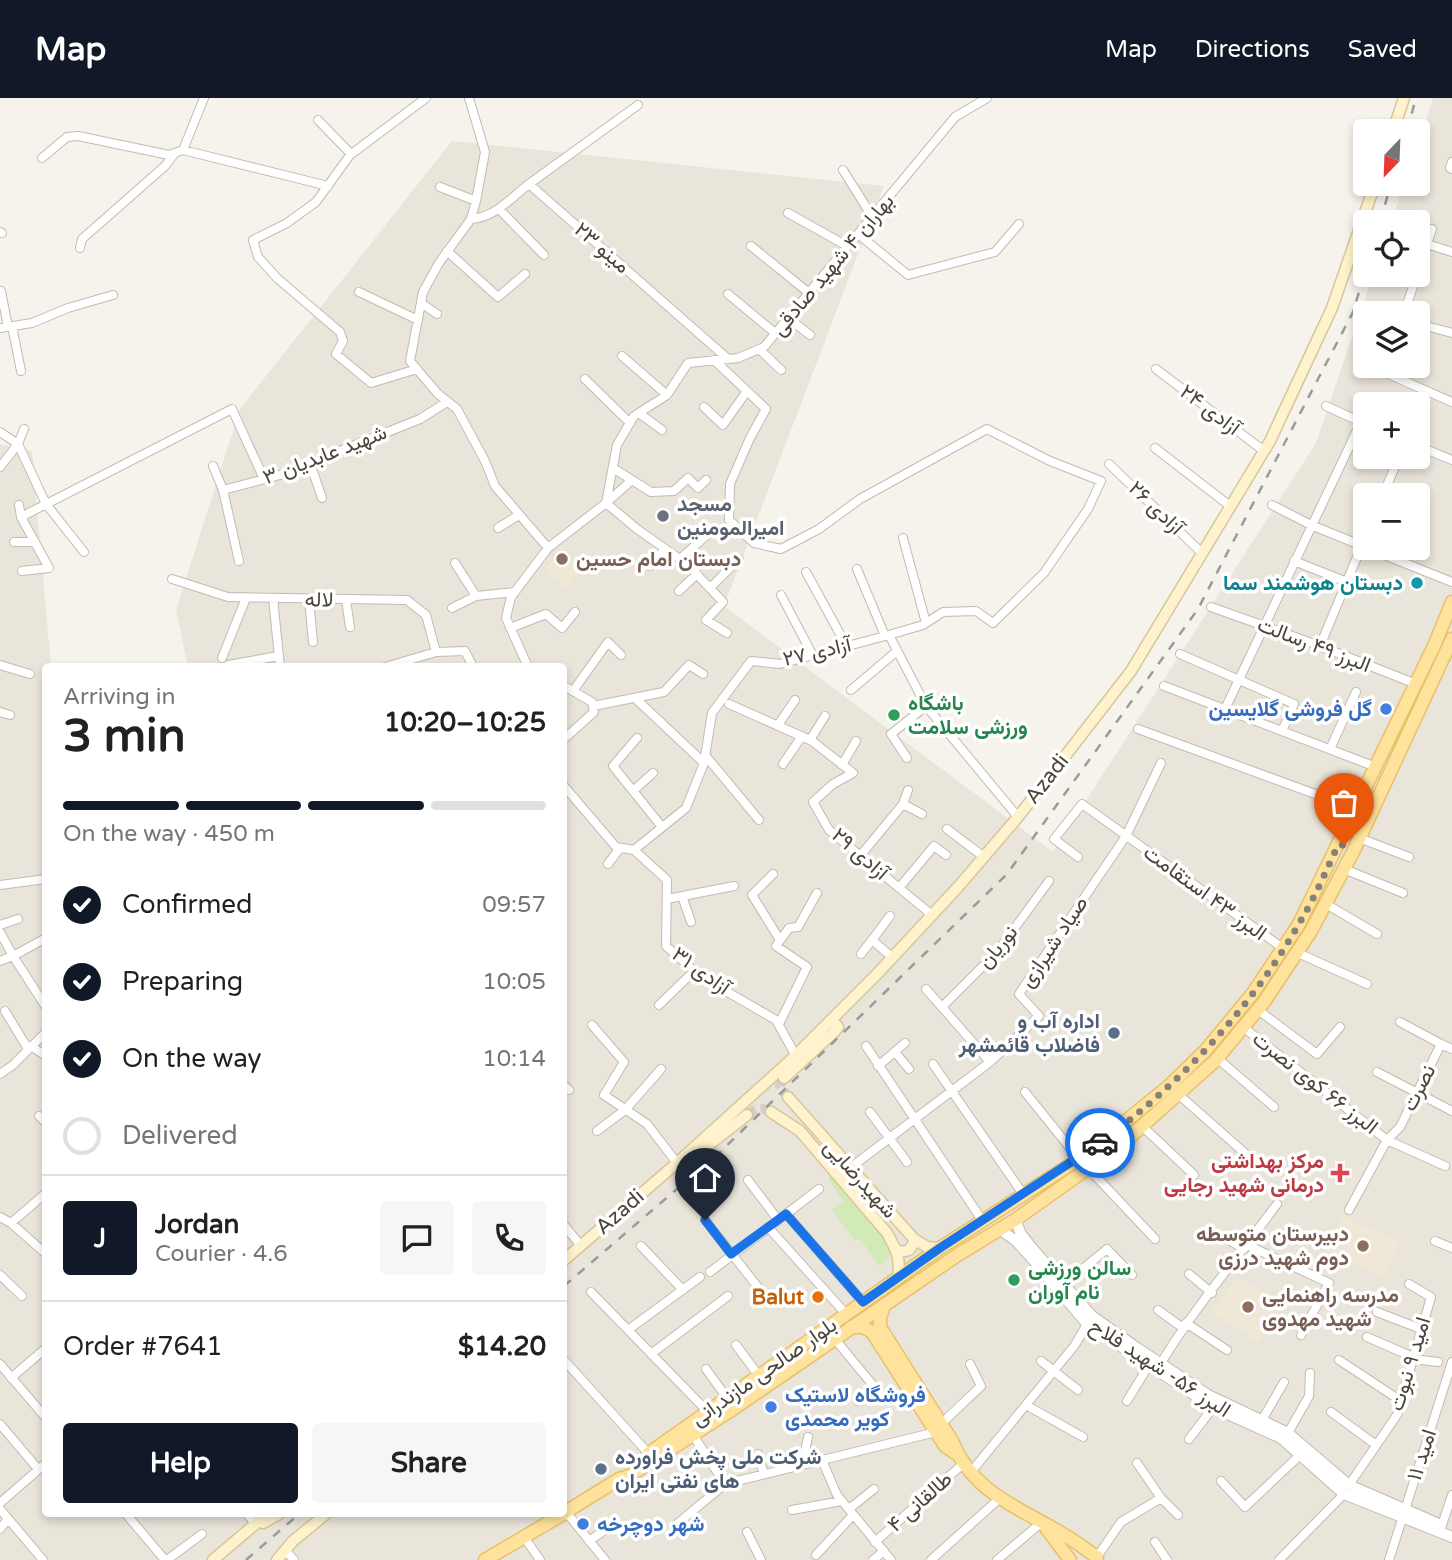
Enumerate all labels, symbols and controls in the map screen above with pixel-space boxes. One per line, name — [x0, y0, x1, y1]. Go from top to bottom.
text: Map — [35, 30, 106, 69]
text: Map — [1105, 35, 1157, 64]
text: Directions — [1195, 35, 1310, 64]
text: Saved — [1348, 35, 1417, 64]
north arrow — [1353, 119, 1430, 196]
map controls — [1353, 119, 1430, 560]
street label: بهاران ۴ شهید صادقی — [766, 189, 900, 341]
button: locate — [1353, 210, 1430, 287]
street label: مینو ۲۳ — [569, 217, 635, 279]
button: layers — [1353, 301, 1430, 378]
street label: آزادی ۲۴ — [1175, 379, 1247, 442]
button: + — [1353, 392, 1430, 469]
street label: شهید عابدیان ۳ — [260, 420, 390, 490]
street label: آزادی ۲۶ — [1123, 476, 1190, 542]
button: − — [1353, 483, 1430, 560]
place label: مسجد امیرالمومنین — [677, 492, 785, 541]
marker: مسجد امیرالمومنین — [655, 508, 671, 524]
place label: دبستان امام حسین — [576, 547, 741, 573]
marker: دبستان امام حسین — [554, 551, 570, 567]
place label: دبستان هوشمند سما — [1223, 571, 1403, 596]
marker: دبستان هوشمند سما — [1409, 575, 1425, 591]
street label: لاله — [304, 587, 334, 613]
street label: البرز ۴۹ رسالت — [1254, 612, 1374, 678]
street label: آزادی ۲۷ — [780, 632, 856, 672]
text: Arriving in — [63, 683, 176, 711]
place label: باشگاه ورزشی سلامت — [908, 691, 1028, 740]
place label: گل فروشی گلایسین — [1209, 697, 1372, 722]
marker: گل فروشی گلایسین — [1378, 701, 1394, 717]
text: 10:20–10:25 — [384, 707, 546, 738]
marker: باشگاه ورزشی سلامت — [886, 707, 902, 723]
text: 3 min — [63, 709, 186, 764]
street label: Azadi — [1020, 749, 1074, 809]
pin — [1314, 773, 1374, 845]
icon: bag — [1325, 784, 1363, 822]
text: On the way · 450 m — [63, 820, 275, 848]
street label: آزادی ۲۹ — [827, 823, 895, 887]
street label: البرز ۴۳ استقامت — [1139, 840, 1271, 946]
icon: check — [63, 886, 101, 924]
text: Confirmed — [122, 889, 252, 920]
text: 09:57 — [482, 891, 546, 919]
street label: صیاد شیرازی — [1014, 892, 1094, 992]
street label: نوریان — [973, 920, 1023, 974]
street label: آزادی ۳۱ — [667, 942, 737, 1002]
icon: check — [63, 963, 101, 1001]
text: Preparing — [122, 966, 243, 997]
text: 10:05 — [482, 968, 546, 996]
place label: اداره آب و فاضلاب قائمشهر — [958, 1009, 1100, 1058]
marker: اداره آب و فاضلاب قائمشهر — [1106, 1025, 1122, 1041]
street label: البرز ۶۶ کوی نصرت — [1247, 1026, 1383, 1140]
icon: check — [63, 1040, 101, 1078]
text: On the way — [122, 1043, 262, 1074]
text: 10:14 — [482, 1045, 546, 1073]
street label: نصرت — [1397, 1061, 1441, 1115]
courier — [1065, 1108, 1135, 1178]
text: Delivered — [122, 1120, 238, 1151]
icon: car — [1081, 1124, 1119, 1162]
street label: شهیدرضایی — [818, 1134, 902, 1224]
pin — [675, 1148, 735, 1220]
place label: مرکز بهداشتی درمانی شهید رجایی — [1164, 1149, 1324, 1198]
icon: home — [686, 1159, 724, 1197]
marker: مرکز بهداشتی درمانی شهید رجایی — [1330, 1163, 1350, 1183]
street label: Azadi — [591, 1184, 649, 1240]
button: chat — [380, 1201, 454, 1275]
button: phone — [472, 1201, 546, 1275]
text: Jordan — [155, 1209, 239, 1240]
place label: دبیرستان متوسطه دوم شهید درزی — [1196, 1222, 1349, 1272]
text: J — [94, 1223, 106, 1254]
marker: دبیرستان متوسطه دوم شهید درزی — [1355, 1238, 1371, 1254]
text: Courier · 4.6 — [155, 1240, 288, 1268]
place label: سالن ورزشی نام آوران — [1028, 1256, 1131, 1306]
marker: سالن ورزشی نام آوران — [1006, 1272, 1022, 1288]
place label: مدرسه راهنمایی شهید مهدوی — [1262, 1283, 1399, 1332]
place label: Balut — [752, 1285, 804, 1310]
marker: Balut — [810, 1289, 826, 1305]
marker: مدرسه راهنمایی شهید مهدوی — [1240, 1299, 1256, 1315]
street label: بلوار صالحی مازندرانی — [686, 1312, 842, 1432]
street label: البرز ۵۶- شهید فلاح — [1084, 1313, 1235, 1424]
street label: امید ۹ نبوت — [1384, 1314, 1436, 1414]
text: Order #7641 — [63, 1331, 223, 1362]
text: $14.20 — [458, 1331, 546, 1362]
place label: فروشگاه لاستیک کویر محمدی — [785, 1383, 926, 1432]
marker: فروشگاه لاستیک کویر محمدی — [763, 1399, 779, 1415]
button: Help — [63, 1423, 298, 1503]
button: Share — [312, 1423, 546, 1503]
street label: امید ۱۱ — [1402, 1426, 1442, 1484]
place label: شرکت ملی پخش فراورده های نفتی ایران — [615, 1445, 821, 1494]
marker: شرکت ملی پخش فراورده های نفتی ایران — [593, 1461, 609, 1477]
street label: طالقانی ۴ — [883, 1467, 957, 1537]
place label: شهر دوچرخه — [597, 1512, 705, 1538]
marker: شهر دوچرخه — [575, 1516, 591, 1532]

